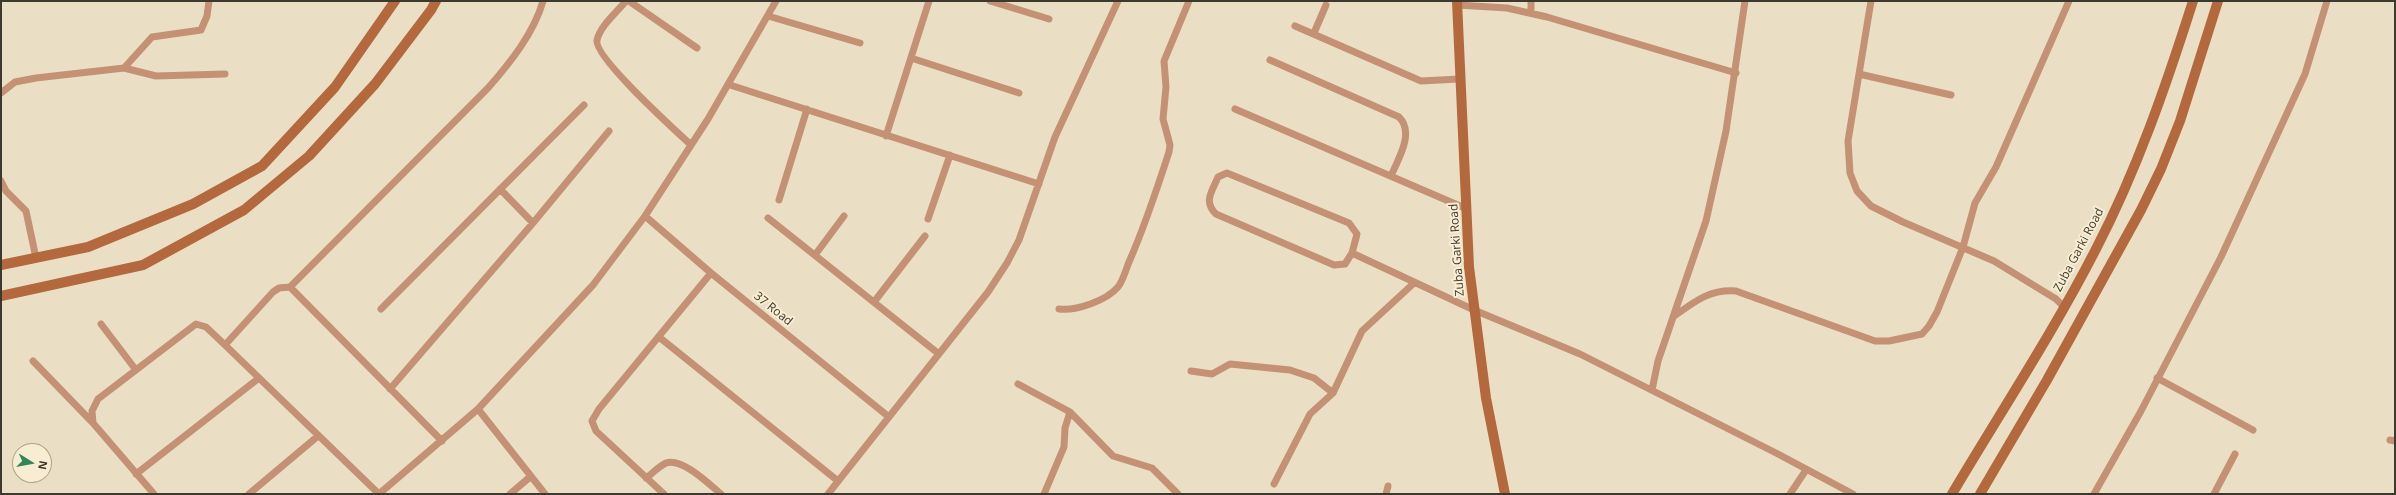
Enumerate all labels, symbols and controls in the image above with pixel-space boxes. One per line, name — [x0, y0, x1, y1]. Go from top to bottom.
street label: Zuba Garki Road — [1447, 203, 1467, 297]
street label: Zuba Garki Road — [2051, 206, 2107, 294]
street label: 37 Road — [751, 289, 795, 329]
north arrow — [12, 443, 52, 483]
text: N — [35, 459, 52, 471]

